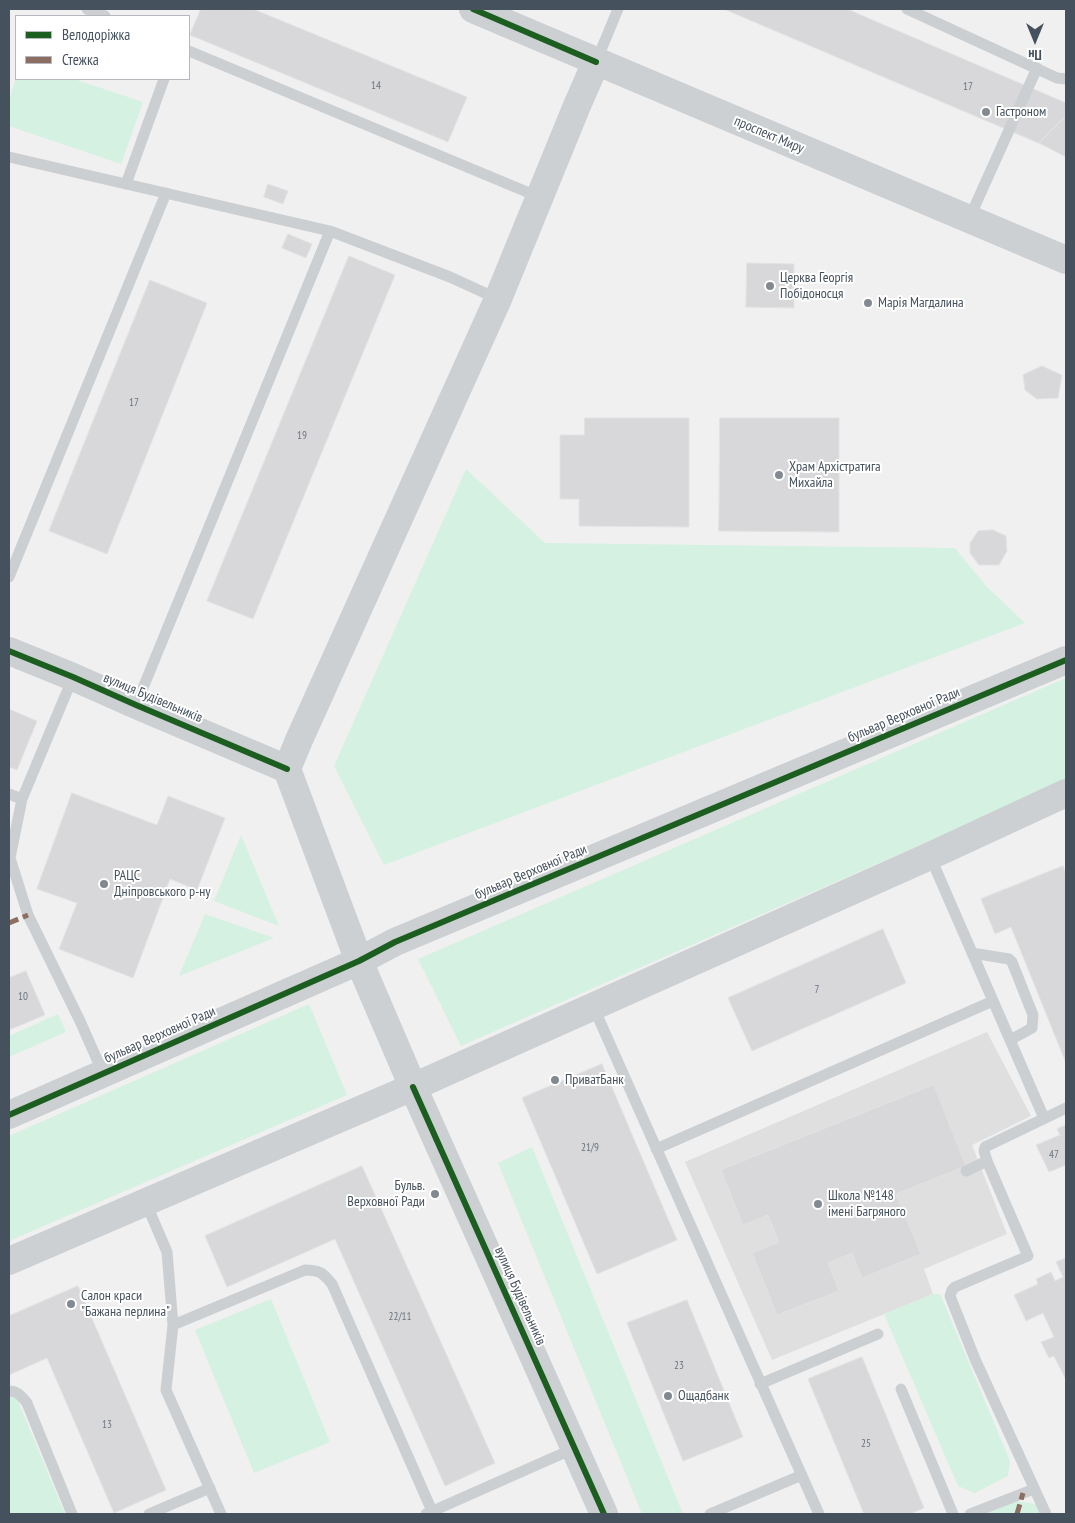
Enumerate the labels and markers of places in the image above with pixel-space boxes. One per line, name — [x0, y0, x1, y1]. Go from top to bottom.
place label: Гастроном — [996, 104, 1046, 120]
marker: Гастроном — [980, 106, 992, 118]
place label: Церква Георгія Побідоносця — [780, 270, 853, 302]
marker: Церква Георгія Побідоносця — [764, 280, 776, 292]
place label: Марія Магдалина — [878, 295, 964, 311]
marker: Марія Магдалина — [862, 297, 874, 309]
place label: Храм Архістратига Михайла — [789, 459, 881, 492]
marker: Храм Архістратига Михайла — [773, 469, 785, 481]
place label: РАЦС Дніпровського р-ну — [114, 868, 211, 900]
marker: РАЦС Дніпровського р-ну — [98, 878, 110, 890]
place label: ПриватБанк — [565, 1072, 624, 1088]
marker: ПриватБанк — [549, 1074, 561, 1086]
place label: Бульв. Верховної Ради — [347, 1178, 425, 1210]
marker: Бульв. Верховної Ради — [429, 1188, 441, 1200]
place label: Школа №148 імені Багряного — [828, 1188, 906, 1220]
marker: Школа №148 імені Багряного — [812, 1198, 824, 1210]
place label: Салон краси "Бажана перлина" — [81, 1288, 170, 1320]
marker: Салон краси "Бажана перлина" — [65, 1298, 77, 1310]
place label: Ощадбанк — [678, 1388, 729, 1404]
marker: Ощадбанк — [662, 1390, 674, 1402]

